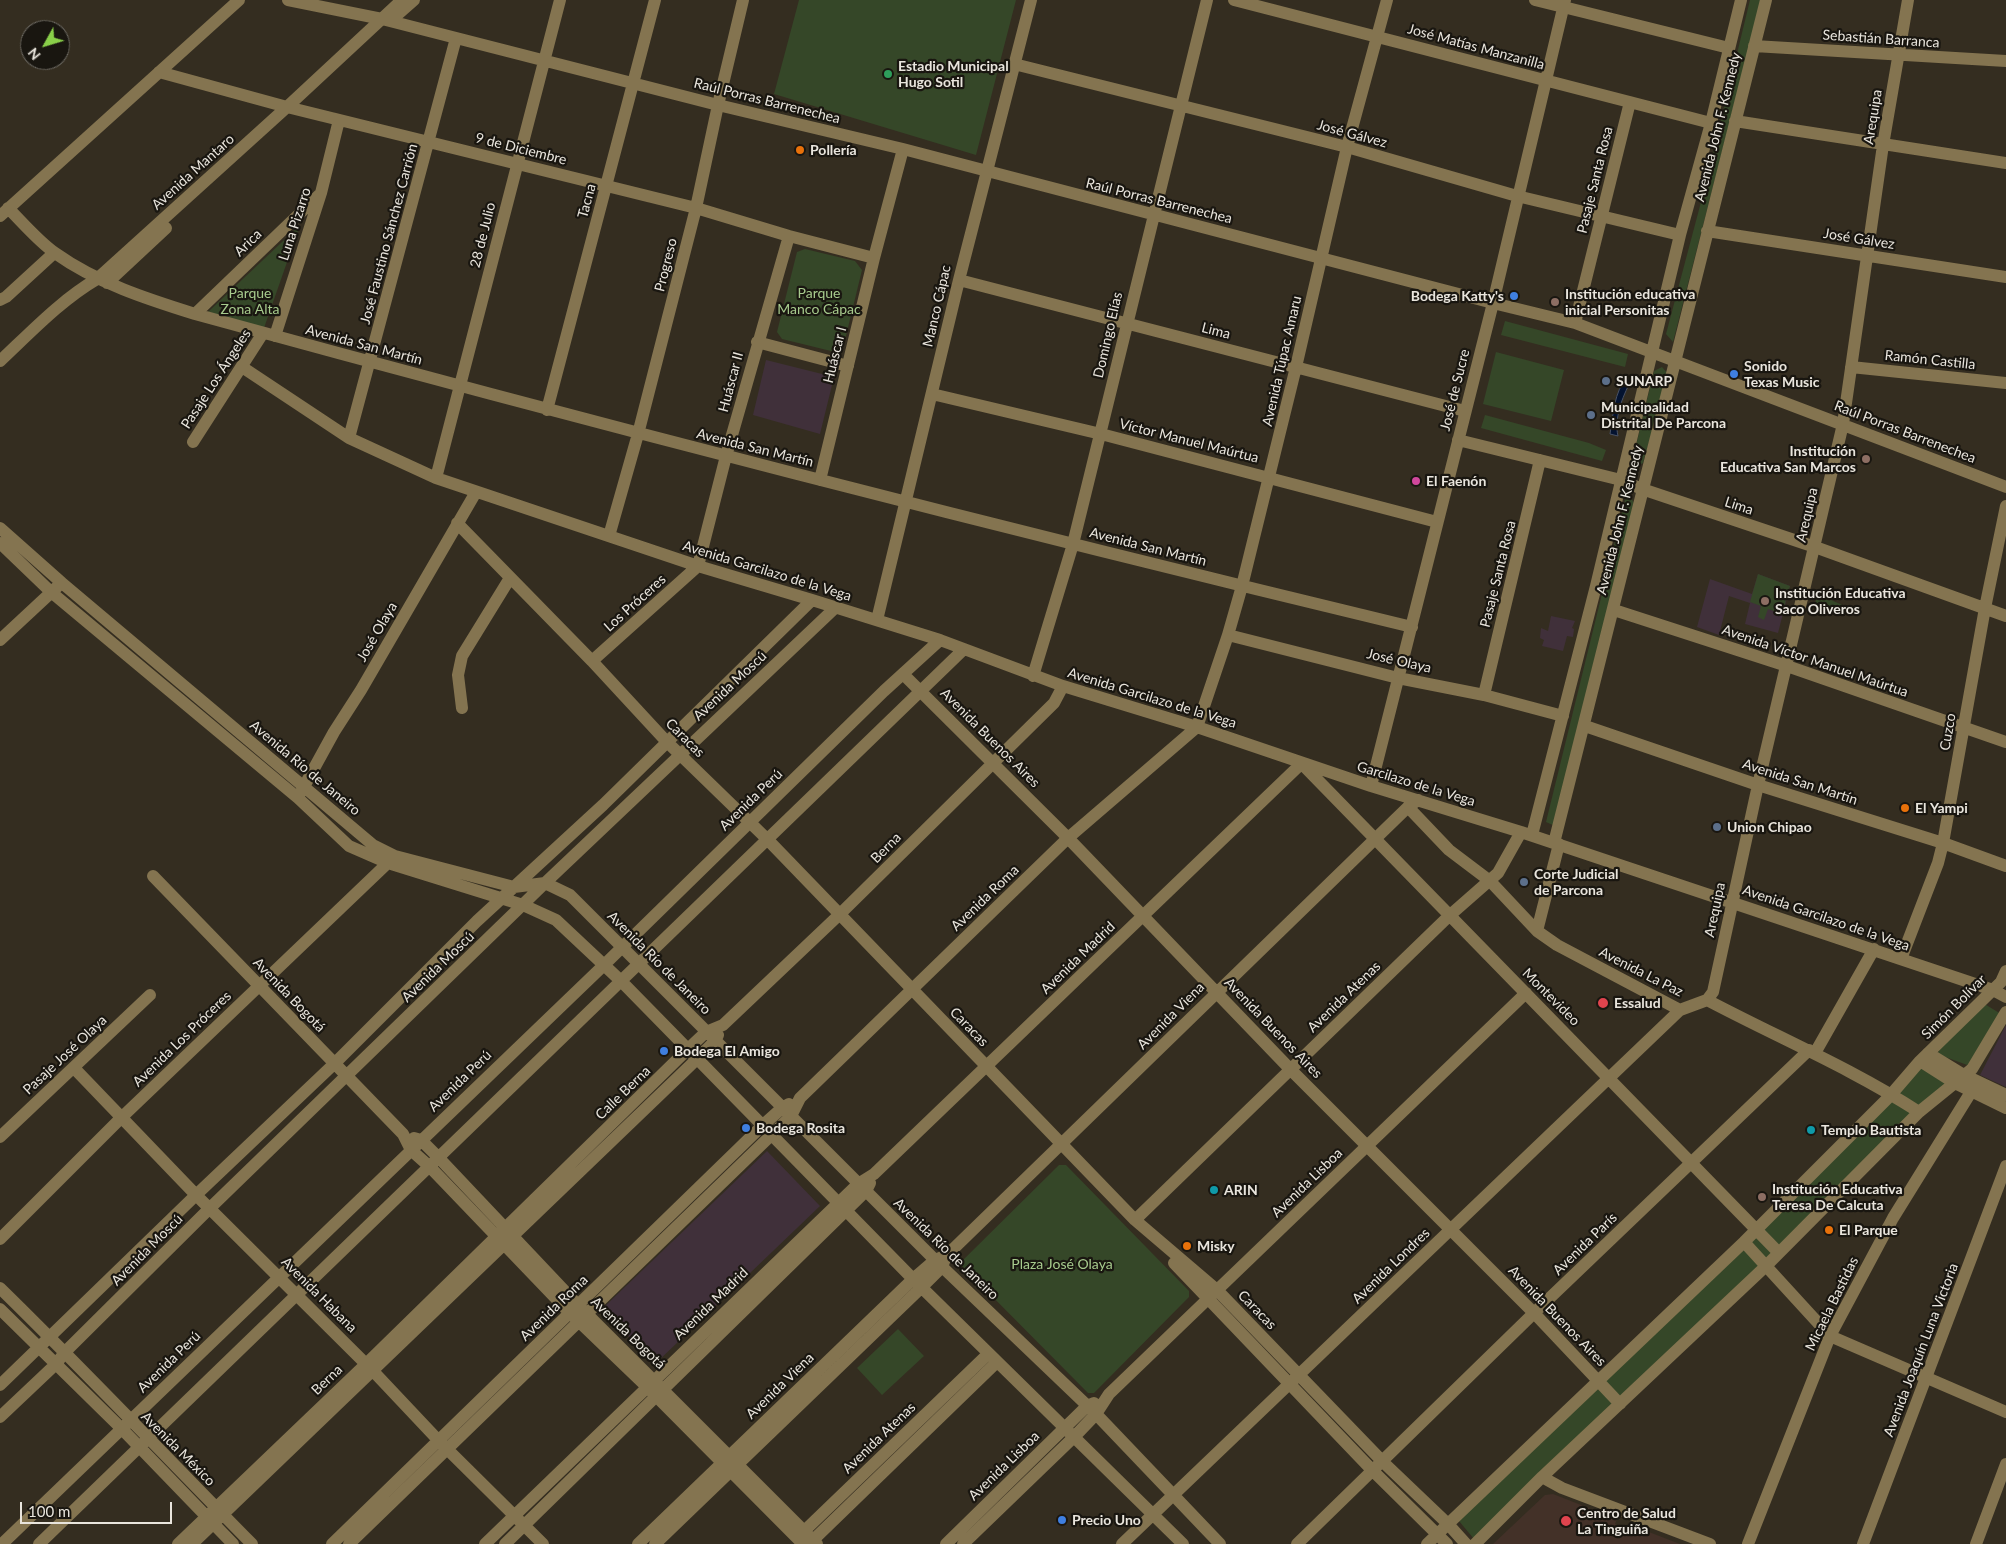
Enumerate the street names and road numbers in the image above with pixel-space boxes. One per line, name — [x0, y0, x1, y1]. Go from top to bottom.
street label: José Matías Manzanilla — [1406, 21, 1546, 73]
street label: Sebastián Barranca — [1822, 27, 1940, 51]
street label: Avenida John F. Kennedy — [1691, 51, 1745, 203]
street label: Raúl Porras Barrenechea — [692, 75, 842, 127]
street label: Arequipa — [1860, 88, 1886, 146]
street label: José Gálvez — [1315, 117, 1389, 151]
street label: Pasaje Santa Rosa — [1574, 125, 1616, 235]
street label: 9 de Diciembre — [474, 130, 568, 168]
street label: Avenida Mantaro — [148, 131, 238, 213]
street label: José Faustino Sánchez Carrión — [357, 142, 421, 326]
street label: Raúl Porras Barrenechea — [1084, 175, 1234, 227]
street label: Tacna — [574, 182, 600, 220]
street label: Luna Pizarro — [275, 185, 315, 263]
street label: 28 de Julio — [467, 201, 499, 269]
street label: José Gálvez — [1822, 225, 1896, 253]
street label: Arica — [231, 226, 265, 260]
street label: Progreso — [651, 237, 681, 293]
street label: Manco Cápac — [919, 263, 955, 349]
street label: Domingo Elías — [1090, 290, 1126, 380]
street label: Avenida Túpac Amaru — [1259, 294, 1305, 428]
street label: Lima — [1200, 319, 1232, 343]
street label: Avenida San Martín — [304, 321, 424, 369]
street label: Huáscar I — [820, 325, 850, 385]
street label: Pasaje Los Ángeles — [178, 326, 254, 432]
street label: José de Sucre — [1437, 347, 1473, 433]
street label: Ramón Castilla — [1884, 347, 1976, 373]
street label: Huáscar II — [715, 350, 747, 414]
street label: Raúl Porras Barrenechea — [1832, 397, 1978, 467]
street label: Víctor Manuel Maúrtua — [1118, 416, 1260, 466]
street label: Avenida San Martín — [695, 425, 815, 471]
street label: Avenida John F. Kennedy — [1593, 444, 1647, 596]
street label: Arequipa — [1793, 486, 1821, 544]
street label: Lima — [1723, 494, 1755, 518]
street label: Pasaje Santa Rosa — [1477, 519, 1519, 629]
street label: Avenida San Martín — [1088, 524, 1208, 570]
street label: Avenida Garcilazo de la Vega — [681, 537, 853, 605]
street label: Los Próceres — [601, 571, 669, 635]
street label: José Olaya — [353, 599, 401, 665]
street label: Avenida Víctor Manuel Maúrtua — [1720, 621, 1910, 701]
street label: José Olaya — [1365, 645, 1433, 677]
street label: Avenida Moscú — [690, 648, 770, 724]
street label: Avenida Garcilazo de la Vega — [1066, 664, 1238, 732]
street label: Avenida Buenos Aires — [937, 685, 1043, 791]
street label: Cuzco — [1936, 712, 1960, 752]
street label: Caracas — [662, 715, 708, 761]
street label: Avenida Río de Janeiro — [246, 717, 364, 819]
street label: Avenida San Martín — [1740, 755, 1860, 809]
street label: Garcilazo de la Vega — [1355, 758, 1477, 810]
street label: Avenida Perú — [716, 766, 786, 834]
street label: Berna — [867, 829, 905, 867]
street label: Avenida Roma — [948, 862, 1022, 934]
street label: Arequipa — [1701, 881, 1729, 939]
street label: Avenida Garcilazo de la Vega — [1740, 881, 1912, 955]
street label: Avenida Río de Janeiro — [604, 908, 714, 1018]
street label: Avenida Madrid — [1037, 918, 1119, 998]
street label: Avenida Moscú — [398, 928, 478, 1006]
street label: Avenida La Paz — [1596, 944, 1686, 1000]
street label: Avenida Bogotá — [249, 954, 329, 1036]
street label: Avenida Atenas — [1304, 958, 1384, 1036]
street label: Montevideo — [1519, 965, 1583, 1029]
street label: Simón Bolívar — [1918, 971, 1990, 1043]
street label: Avenida Buenos Aires — [1221, 974, 1325, 1082]
street label: Avenida Viena — [1134, 979, 1208, 1053]
street label: Avenida Los Próceres — [129, 988, 235, 1090]
street label: Caracas — [946, 1004, 992, 1050]
street label: Pasaje José Olaya — [20, 1012, 110, 1098]
street label: Avenida Perú — [425, 1047, 495, 1115]
street label: Calle Berna — [592, 1063, 654, 1123]
street label: Avenida Lisboa — [1268, 1145, 1346, 1221]
street label: Avenida Río de Janeiro — [890, 1195, 1002, 1303]
street label: Avenida París — [1549, 1209, 1621, 1279]
street label: Avenida Moscú — [108, 1211, 186, 1289]
street label: Avenida Londres — [1349, 1225, 1433, 1307]
street label: Avenida Habana — [278, 1254, 360, 1336]
street label: Micaela Bastidas — [1802, 1254, 1862, 1354]
street label: Avenida Joaquín Luna Victoria — [1880, 1261, 1962, 1439]
street label: Avenida Buenos Aires — [1505, 1262, 1609, 1370]
street label: Avenida Madrid — [670, 1264, 752, 1344]
street label: Avenida Roma — [517, 1272, 591, 1344]
street label: Caracas — [1234, 1287, 1280, 1333]
street label: Avenida Bogotá — [587, 1293, 669, 1373]
street label: Avenida Perú — [134, 1328, 204, 1396]
street label: Avenida Viena — [743, 1349, 817, 1423]
street label: Berna — [308, 1361, 346, 1399]
street label: Avenida Atenas — [839, 1399, 919, 1477]
street label: Avenida México — [137, 1408, 219, 1490]
street label: Avenida Lisboa — [965, 1428, 1043, 1504]

